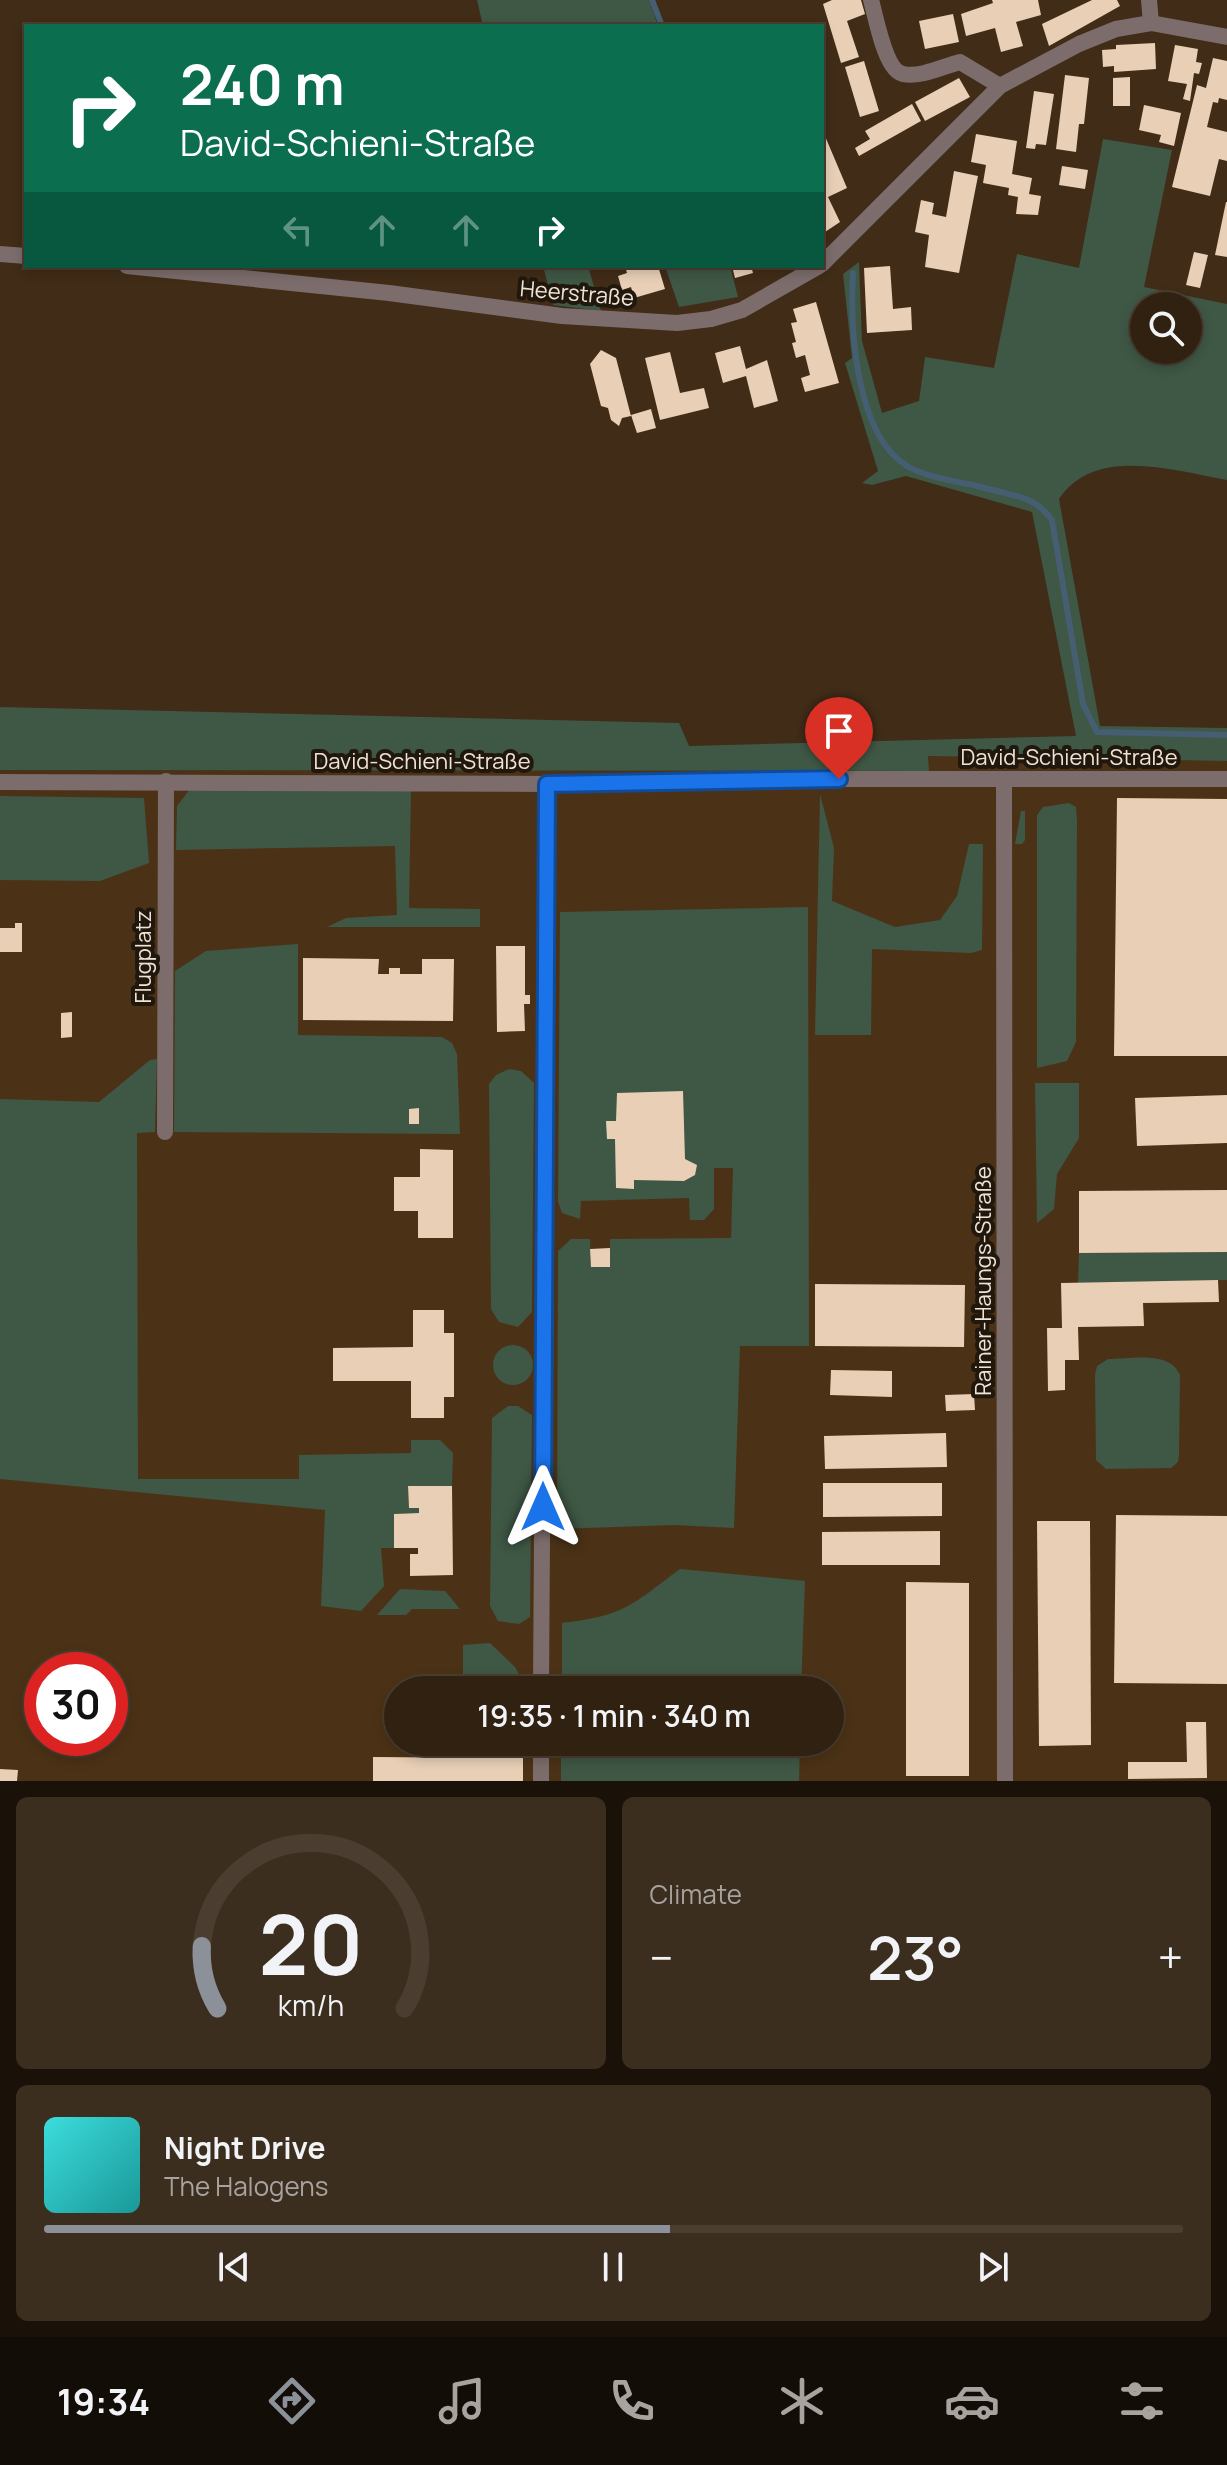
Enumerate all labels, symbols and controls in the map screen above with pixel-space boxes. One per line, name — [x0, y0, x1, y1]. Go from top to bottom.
text: 240 m — [180, 45, 345, 122]
icon: right — [48, 56, 152, 160]
text: David-Schieni-Straße — [180, 118, 535, 167]
icon: left — [276, 208, 320, 252]
icon: ahead — [360, 208, 404, 252]
icon: ahead — [444, 208, 488, 252]
icon: right — [528, 208, 572, 252]
street label: Heerstraße — [519, 273, 635, 313]
map controls — [1130, 292, 1202, 364]
button: search — [1130, 292, 1202, 364]
pin — [805, 697, 873, 779]
icon: arrive — [817, 709, 861, 753]
street label: David-Schieni-Straße — [960, 742, 1178, 772]
street label: David-Schieni-Straße — [313, 746, 531, 776]
street label: Flugplatz — [128, 910, 158, 1004]
street label: Rainer-Haungs-Straße — [968, 1166, 998, 1396]
position arrow — [501, 1465, 585, 1549]
speed limit sign: 30 — [24, 1652, 128, 1756]
text: 19:35 · 1 min · 340 m — [477, 1695, 751, 1736]
text: Climate — [650, 1876, 742, 1912]
text: 20 — [259, 1886, 363, 2000]
text: 23° — [867, 1916, 964, 1998]
text: − — [650, 1927, 673, 1987]
text: + — [1158, 1927, 1183, 1987]
text: km/h — [278, 1986, 344, 2025]
text: Night Drive — [164, 2127, 326, 2168]
text: The Halogens — [164, 2168, 328, 2204]
icon: previous — [212, 2245, 256, 2289]
icon: pause — [591, 2245, 635, 2289]
icon: next — [971, 2245, 1015, 2289]
icon: directions — [264, 2373, 320, 2429]
icon: music — [434, 2373, 490, 2429]
icon: phone — [604, 2373, 660, 2429]
icon: climate — [774, 2373, 830, 2429]
icon: car — [944, 2373, 1000, 2429]
icon: filters — [1114, 2373, 1170, 2429]
text: 19:34 — [57, 2377, 150, 2426]

